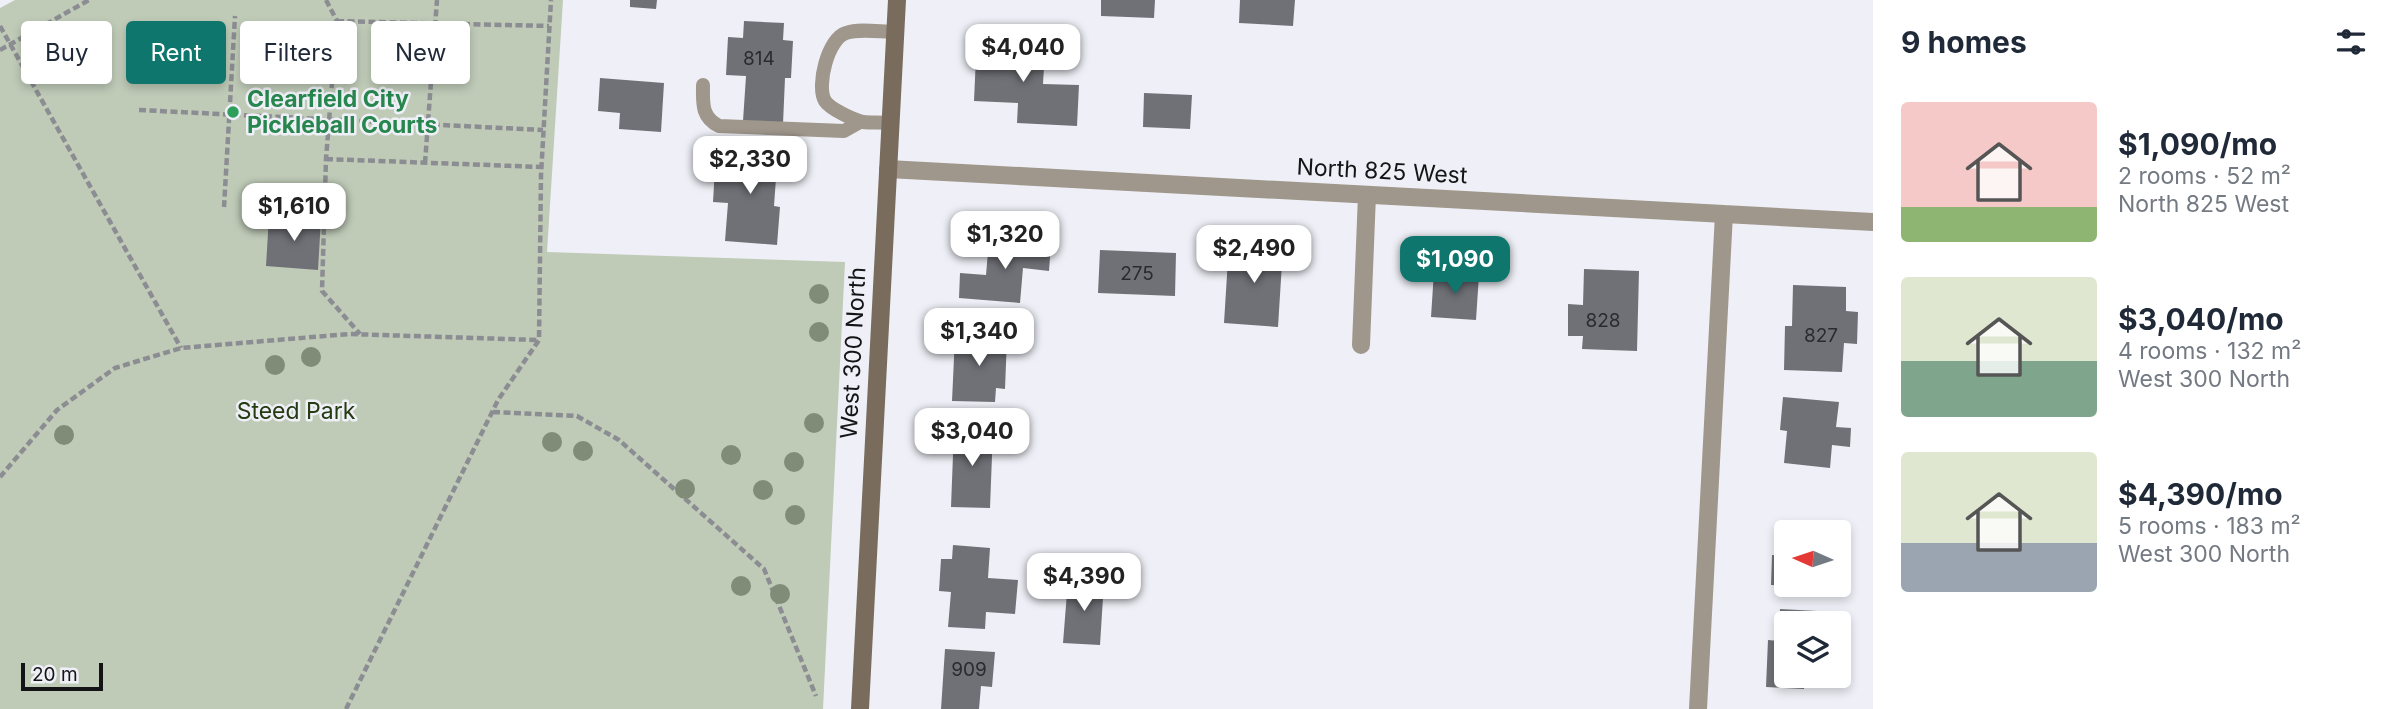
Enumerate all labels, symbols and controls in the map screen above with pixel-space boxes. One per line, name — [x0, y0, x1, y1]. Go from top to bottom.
chip: Buy — [21, 21, 112, 84]
chip: Rent — [126, 21, 226, 84]
chip: Filters — [240, 21, 357, 84]
chip: New — [371, 21, 470, 84]
icon: filters — [2332, 23, 2370, 61]
pin: $4,040 — [966, 24, 1080, 84]
text: 9 homes — [1901, 24, 2027, 60]
text: $4,040 — [981, 33, 1065, 61]
house number: 814 — [743, 47, 775, 70]
place label: Clearfield City Pickleball Courts — [247, 85, 437, 139]
marker: Clearfield City Pickleball Courts — [225, 104, 241, 120]
text: $1,090/mo — [2118, 126, 2277, 162]
icon: home — [1957, 130, 2041, 214]
pin: $2,330 — [693, 136, 807, 196]
text: $2,330 — [709, 145, 791, 173]
street label: North 825 West — [1296, 153, 1469, 189]
text: 2 rooms · 52 m² — [2118, 162, 2291, 190]
pin: $1,610 — [237, 184, 351, 243]
text: North 825 West — [2118, 190, 2289, 218]
text: $1,610 — [258, 192, 330, 220]
pin: $1,320 — [948, 212, 1062, 271]
text: $1,320 — [967, 220, 1043, 248]
pin: $2,490 — [1197, 226, 1311, 285]
text: $2,490 — [1212, 234, 1296, 262]
pin: $1,090 — [1398, 236, 1512, 296]
text: $1,090 — [1416, 245, 1494, 273]
house number: 275 — [1120, 262, 1154, 285]
street label: West 300 North — [835, 266, 871, 440]
text: $3,040/mo — [2118, 301, 2284, 337]
icon: home — [1957, 305, 2041, 389]
pin: $1,340 — [922, 308, 1036, 368]
house number: 828 — [1585, 309, 1621, 332]
text: $1,340 — [940, 317, 1018, 345]
house number: 827 — [1804, 324, 1838, 347]
text: 4 rooms · 132 m² — [2118, 337, 2301, 365]
text: West 300 North — [2118, 365, 2290, 393]
park label: Steed Park — [237, 397, 356, 425]
pin: $3,040 — [915, 408, 1029, 468]
text: $3,040 — [930, 417, 1014, 445]
text: $4,390/mo — [2118, 476, 2283, 512]
icon: home — [1957, 480, 2041, 564]
text: 5 rooms · 183 m² — [2118, 512, 2301, 540]
north arrow — [1774, 520, 1852, 597]
map controls — [1774, 520, 1851, 688]
text: West 300 North — [2118, 540, 2290, 568]
pin: $4,390 — [1027, 554, 1141, 613]
text: $4,390 — [1043, 562, 1125, 590]
button: layers — [1774, 611, 1851, 688]
house number: 909 — [951, 658, 987, 681]
scale bar — [21, 660, 103, 692]
text: 20 m — [32, 663, 78, 686]

